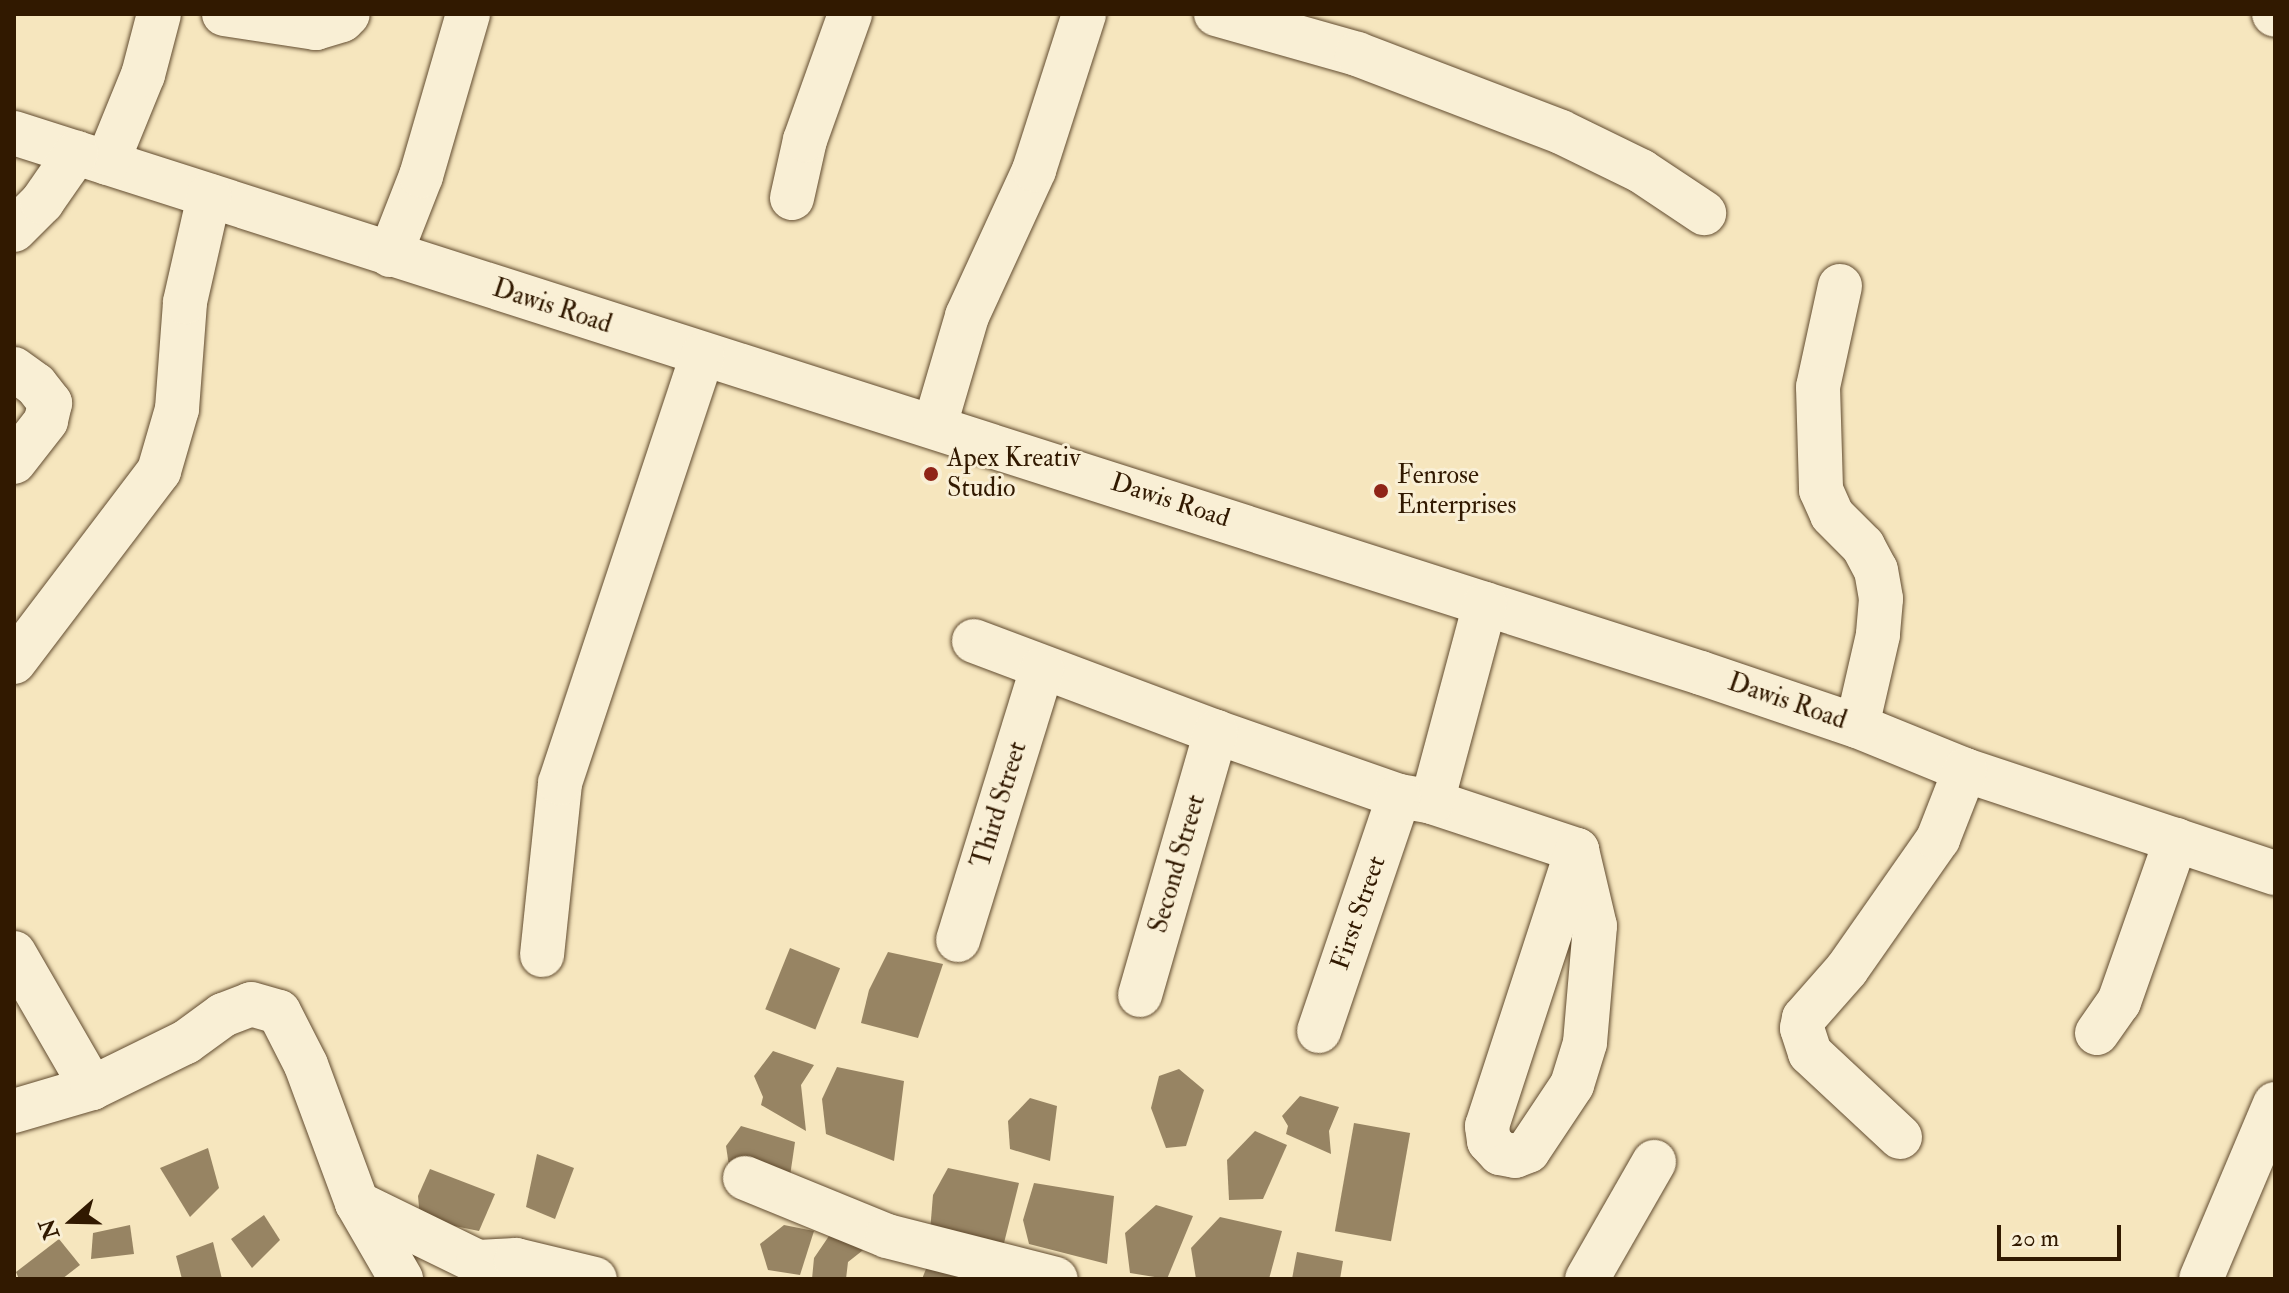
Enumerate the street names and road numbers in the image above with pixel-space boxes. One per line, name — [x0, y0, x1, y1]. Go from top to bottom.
street label: Dawis Road — [489, 273, 615, 341]
street label: Dawis Road — [1107, 467, 1233, 535]
street label: Dawis Road — [1724, 667, 1850, 737]
street label: Third Street — [966, 738, 1034, 872]
street label: Second Street — [1143, 791, 1213, 937]
street label: First Street — [1325, 852, 1393, 974]

